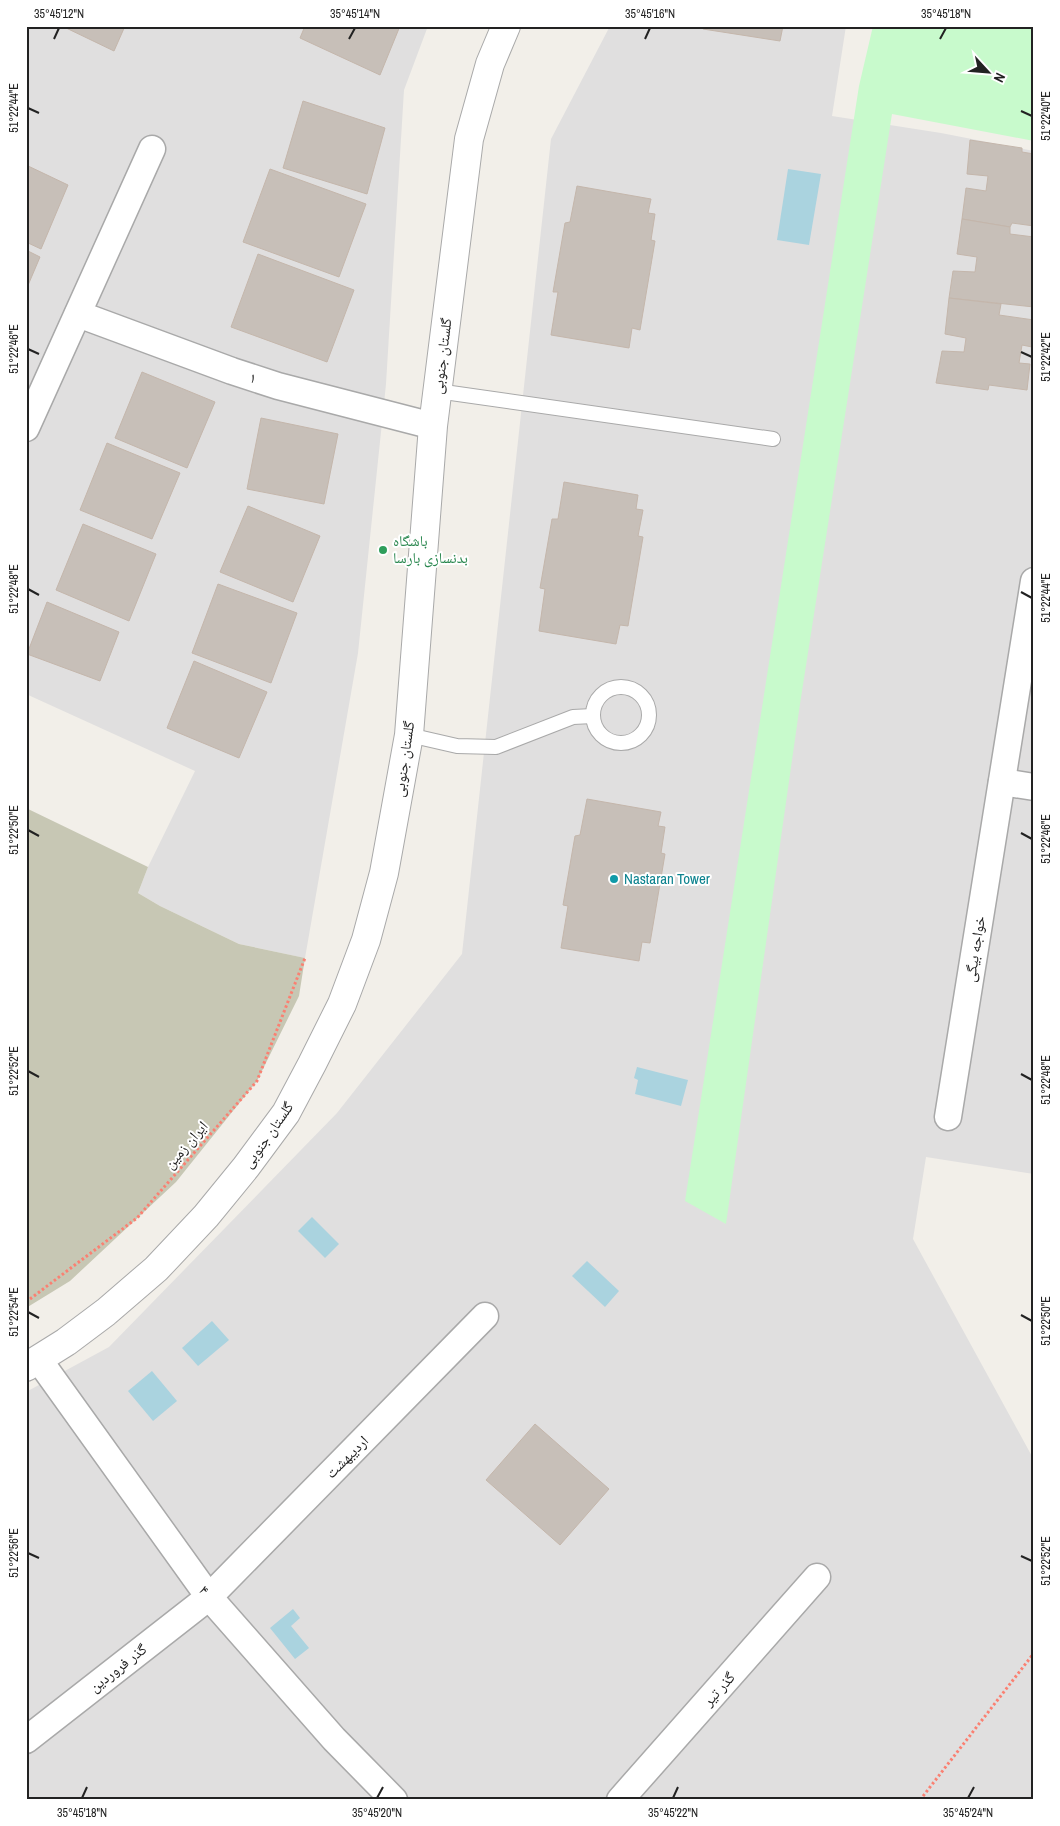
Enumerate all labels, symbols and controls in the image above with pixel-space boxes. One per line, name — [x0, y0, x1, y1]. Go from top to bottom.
text: 35°45'12"N — [34, 6, 84, 22]
text: 35°45'14"N — [330, 6, 380, 22]
text: 35°45'16"N — [625, 6, 675, 22]
text: 35°45'18"N — [921, 6, 971, 22]
north arrow — [962, 48, 1012, 98]
text: N — [990, 70, 1010, 85]
text: 51°22'44"E — [6, 83, 22, 133]
text: 51°22'40"E — [1038, 91, 1054, 141]
street label: گلستان جنوبی — [426, 316, 457, 395]
text: 51°22'46"E — [6, 324, 22, 374]
text: 51°22'42"E — [1038, 332, 1054, 382]
street label: ۱ — [247, 366, 260, 389]
place label: باشگاه بدنسازی بارسا — [393, 530, 468, 568]
marker: باشگاه بدنسازی بارسا — [377, 544, 389, 556]
text: 51°22'48"E — [6, 564, 22, 614]
text: 51°22'44"E — [1038, 573, 1054, 623]
street label: گلستان جنوبی — [388, 719, 419, 798]
text: 51°22'50"E — [6, 805, 22, 855]
text: 51°22'46"E — [1038, 814, 1054, 864]
place label: Nastaran Tower — [624, 868, 710, 889]
marker: Nastaran Tower — [608, 873, 620, 885]
street label: خواجه بیگی — [959, 914, 990, 983]
text: 51°22'52"E — [6, 1046, 22, 1096]
text: 51°22'48"E — [1038, 1055, 1054, 1105]
street label: گلستان جنوبی — [237, 1097, 298, 1172]
street label: ایران زمین — [159, 1116, 212, 1173]
text: 51°22'54"E — [6, 1287, 22, 1337]
text: 51°22'50"E — [1038, 1296, 1054, 1346]
street label: اردیبهشت — [320, 1430, 373, 1483]
text: 51°22'56"E — [6, 1528, 22, 1578]
text: 51°22'52"E — [1038, 1536, 1054, 1586]
street label: ۴ — [194, 1581, 215, 1599]
street label: گذر فروردین — [84, 1638, 151, 1697]
street label: گذر تیر — [697, 1667, 740, 1711]
text: 35°45'18"N — [57, 1805, 107, 1821]
text: 35°45'20"N — [352, 1805, 402, 1821]
text: 35°45'22"N — [648, 1805, 698, 1821]
text: 35°45'24"N — [943, 1805, 993, 1821]

